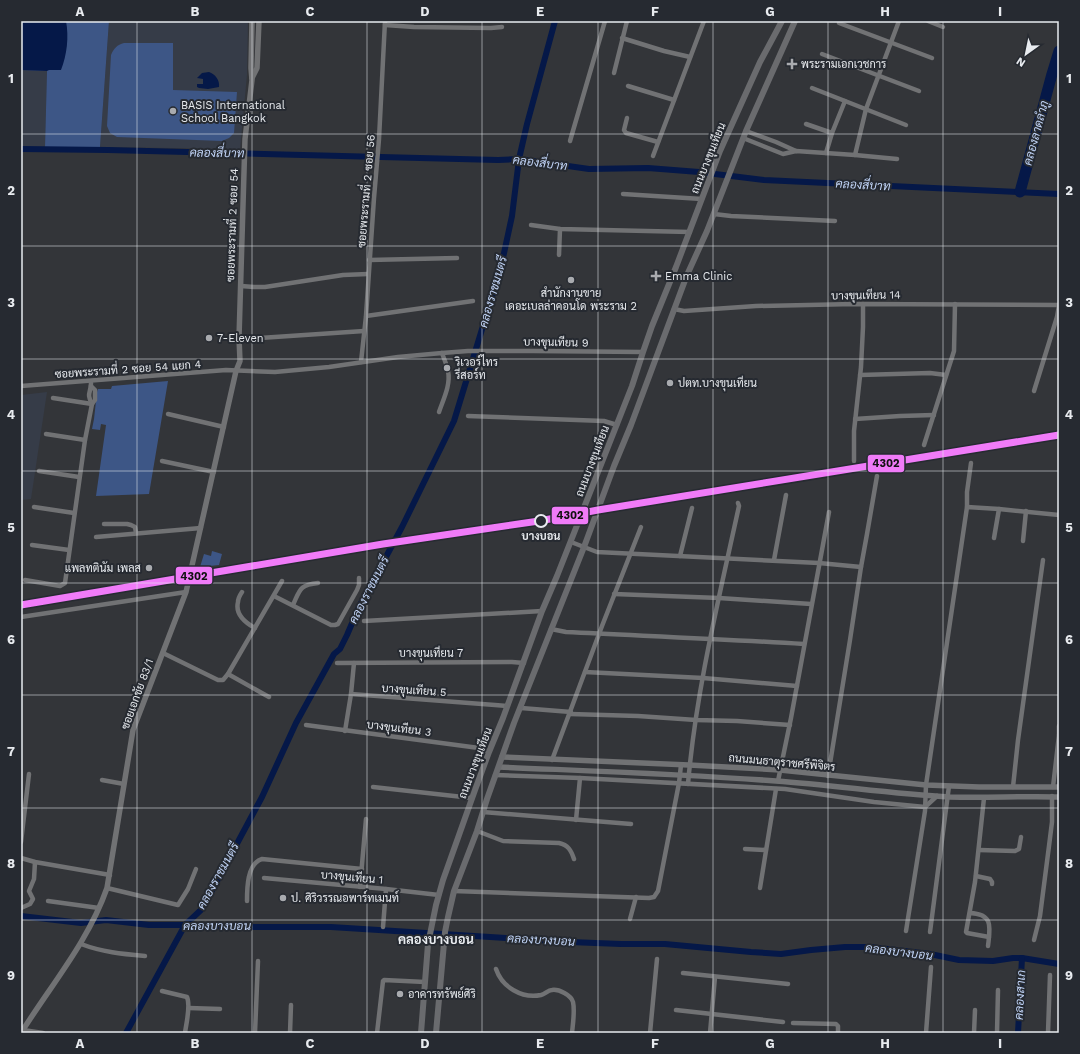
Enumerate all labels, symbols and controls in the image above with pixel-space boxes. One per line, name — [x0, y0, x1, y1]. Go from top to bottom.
text: A — [76, 4, 85, 19]
text: B — [191, 4, 200, 19]
text: C — [306, 4, 315, 19]
text: D — [420, 4, 430, 19]
text: E — [536, 4, 544, 19]
text: F — [651, 4, 659, 19]
text: G — [765, 4, 775, 19]
text: H — [880, 4, 890, 19]
text: I — [998, 4, 1002, 19]
north arrow — [1006, 34, 1046, 74]
text: N — [1014, 54, 1028, 70]
marker: พระรามเอกเวชการ — [786, 58, 798, 70]
place label: พระรามเอกเวชการ — [801, 58, 886, 71]
text: 1 — [8, 71, 14, 86]
text: 1 — [1066, 71, 1072, 86]
place label: BASIS International School Bangkok — [181, 99, 286, 125]
water label: คลองลาดลำภู — [1021, 99, 1052, 167]
marker: BASIS International School Bangkok — [168, 106, 178, 116]
street label: ถนนบางขุนเทียน — [686, 120, 730, 196]
street label: ซอยพระรามที่ 2 ซอย 56 — [350, 133, 378, 248]
water label: คลองสี่บาท — [189, 142, 245, 160]
water label: คลองสี่บาท — [512, 149, 569, 173]
street label: ซอยพระรามที่ 2 ซอย 54 — [219, 168, 241, 282]
water label: คลองสี่บาท — [835, 173, 891, 193]
text: 2 — [7, 183, 15, 198]
text: 2 — [1065, 183, 1073, 198]
water label: คลองราชมนตรี — [475, 253, 510, 329]
marker: Emma Clinic — [650, 270, 662, 282]
place label: Emma Clinic — [665, 270, 732, 283]
marker: สำนักงานขาย เดอะเบลล่าคอนโด พระราม 2 — [566, 275, 576, 285]
place label: สำนักงานขาย เดอะเบลล่าคอนโด พระราม 2 — [505, 286, 637, 313]
street label: บางขุนเทียน 14 — [831, 286, 901, 305]
text: 3 — [7, 295, 15, 310]
text: 3 — [1065, 295, 1073, 310]
place label: 7-Eleven — [217, 332, 264, 345]
marker: 7-Eleven — [204, 333, 214, 343]
street label: บางขุนเทียน 9 — [523, 333, 589, 352]
street label: ซอยพระรามที่ 2 ซอย 54 แยก 4 — [54, 353, 202, 381]
place label: ริเวอร์ไทร รีสอร์ท — [454, 354, 498, 382]
marker: ริเวอร์ไทร รีสอร์ท — [442, 363, 452, 373]
place label: ปตท.บางขุนเทียน — [678, 375, 757, 392]
marker: ปตท.บางขุนเทียน — [665, 378, 675, 388]
text: 4 — [7, 407, 16, 422]
text: 4 — [1065, 407, 1074, 422]
street label: ถนนบางขุนเทียน — [571, 423, 614, 499]
line badge: 4302 — [867, 454, 905, 473]
text: 4302 — [872, 457, 900, 470]
line badge: 4302 — [551, 506, 589, 525]
text: 4302 — [556, 509, 584, 522]
marker: บางบอน — [534, 514, 548, 528]
text: 5 — [7, 520, 15, 535]
text: 5 — [1065, 520, 1073, 535]
place label: บางบอน — [522, 530, 561, 543]
water label: คลองราชมนตรี — [345, 552, 393, 626]
place label: แพลทตินัม เพลส — [65, 561, 141, 575]
marker: แพลทตินัม เพลส — [144, 563, 154, 573]
line badge: 4302 — [175, 566, 213, 585]
text: 4302 — [180, 570, 208, 583]
text: 6 — [7, 632, 15, 647]
text: 6 — [1065, 632, 1073, 647]
street label: บางขุนเทียน 7 — [399, 645, 463, 662]
street label: ซอยเอกชัย 83/1 — [118, 657, 156, 731]
street label: บางขุนเทียน 5 — [381, 680, 447, 701]
street label: บางขุนเทียน 3 — [366, 716, 432, 741]
street label: ถนนบางขุนเทียน — [454, 725, 497, 801]
text: 7 — [7, 744, 15, 759]
text: 7 — [1065, 744, 1073, 759]
street label: ถนนมนธาตุราชศรีพิจิตร — [728, 749, 836, 776]
water label: คลองราชมนตรี — [193, 839, 243, 912]
text: 8 — [7, 856, 15, 871]
text: 8 — [1065, 856, 1073, 871]
street label: บางขุนเทียน 1 — [320, 866, 384, 889]
place label: ป. ศิริวรรณอพาร์ทเมนท์ — [291, 890, 399, 905]
marker: ป. ศิริวรรณอพาร์ทเมนท์ — [278, 893, 288, 903]
water label: คลองบางบอน — [183, 919, 251, 933]
water label: คลองบางบอน — [507, 931, 576, 949]
district label: คลองบางบอน — [398, 932, 474, 947]
water label: คลองบางบอน — [864, 941, 934, 963]
text: 9 — [7, 968, 15, 983]
text: 9 — [1065, 968, 1073, 983]
water label: คลองสาเก — [1012, 970, 1028, 1020]
place label: อาคารทรัพย์ศิริ — [408, 986, 476, 1001]
marker: อาคารทรัพย์ศิริ — [395, 989, 405, 999]
text: A — [76, 1036, 85, 1051]
text: B — [191, 1036, 200, 1051]
text: C — [306, 1036, 315, 1051]
text: D — [420, 1036, 430, 1051]
text: E — [536, 1036, 544, 1051]
text: F — [651, 1036, 659, 1051]
text: G — [765, 1036, 775, 1051]
text: H — [880, 1036, 890, 1051]
text: I — [998, 1036, 1002, 1051]

